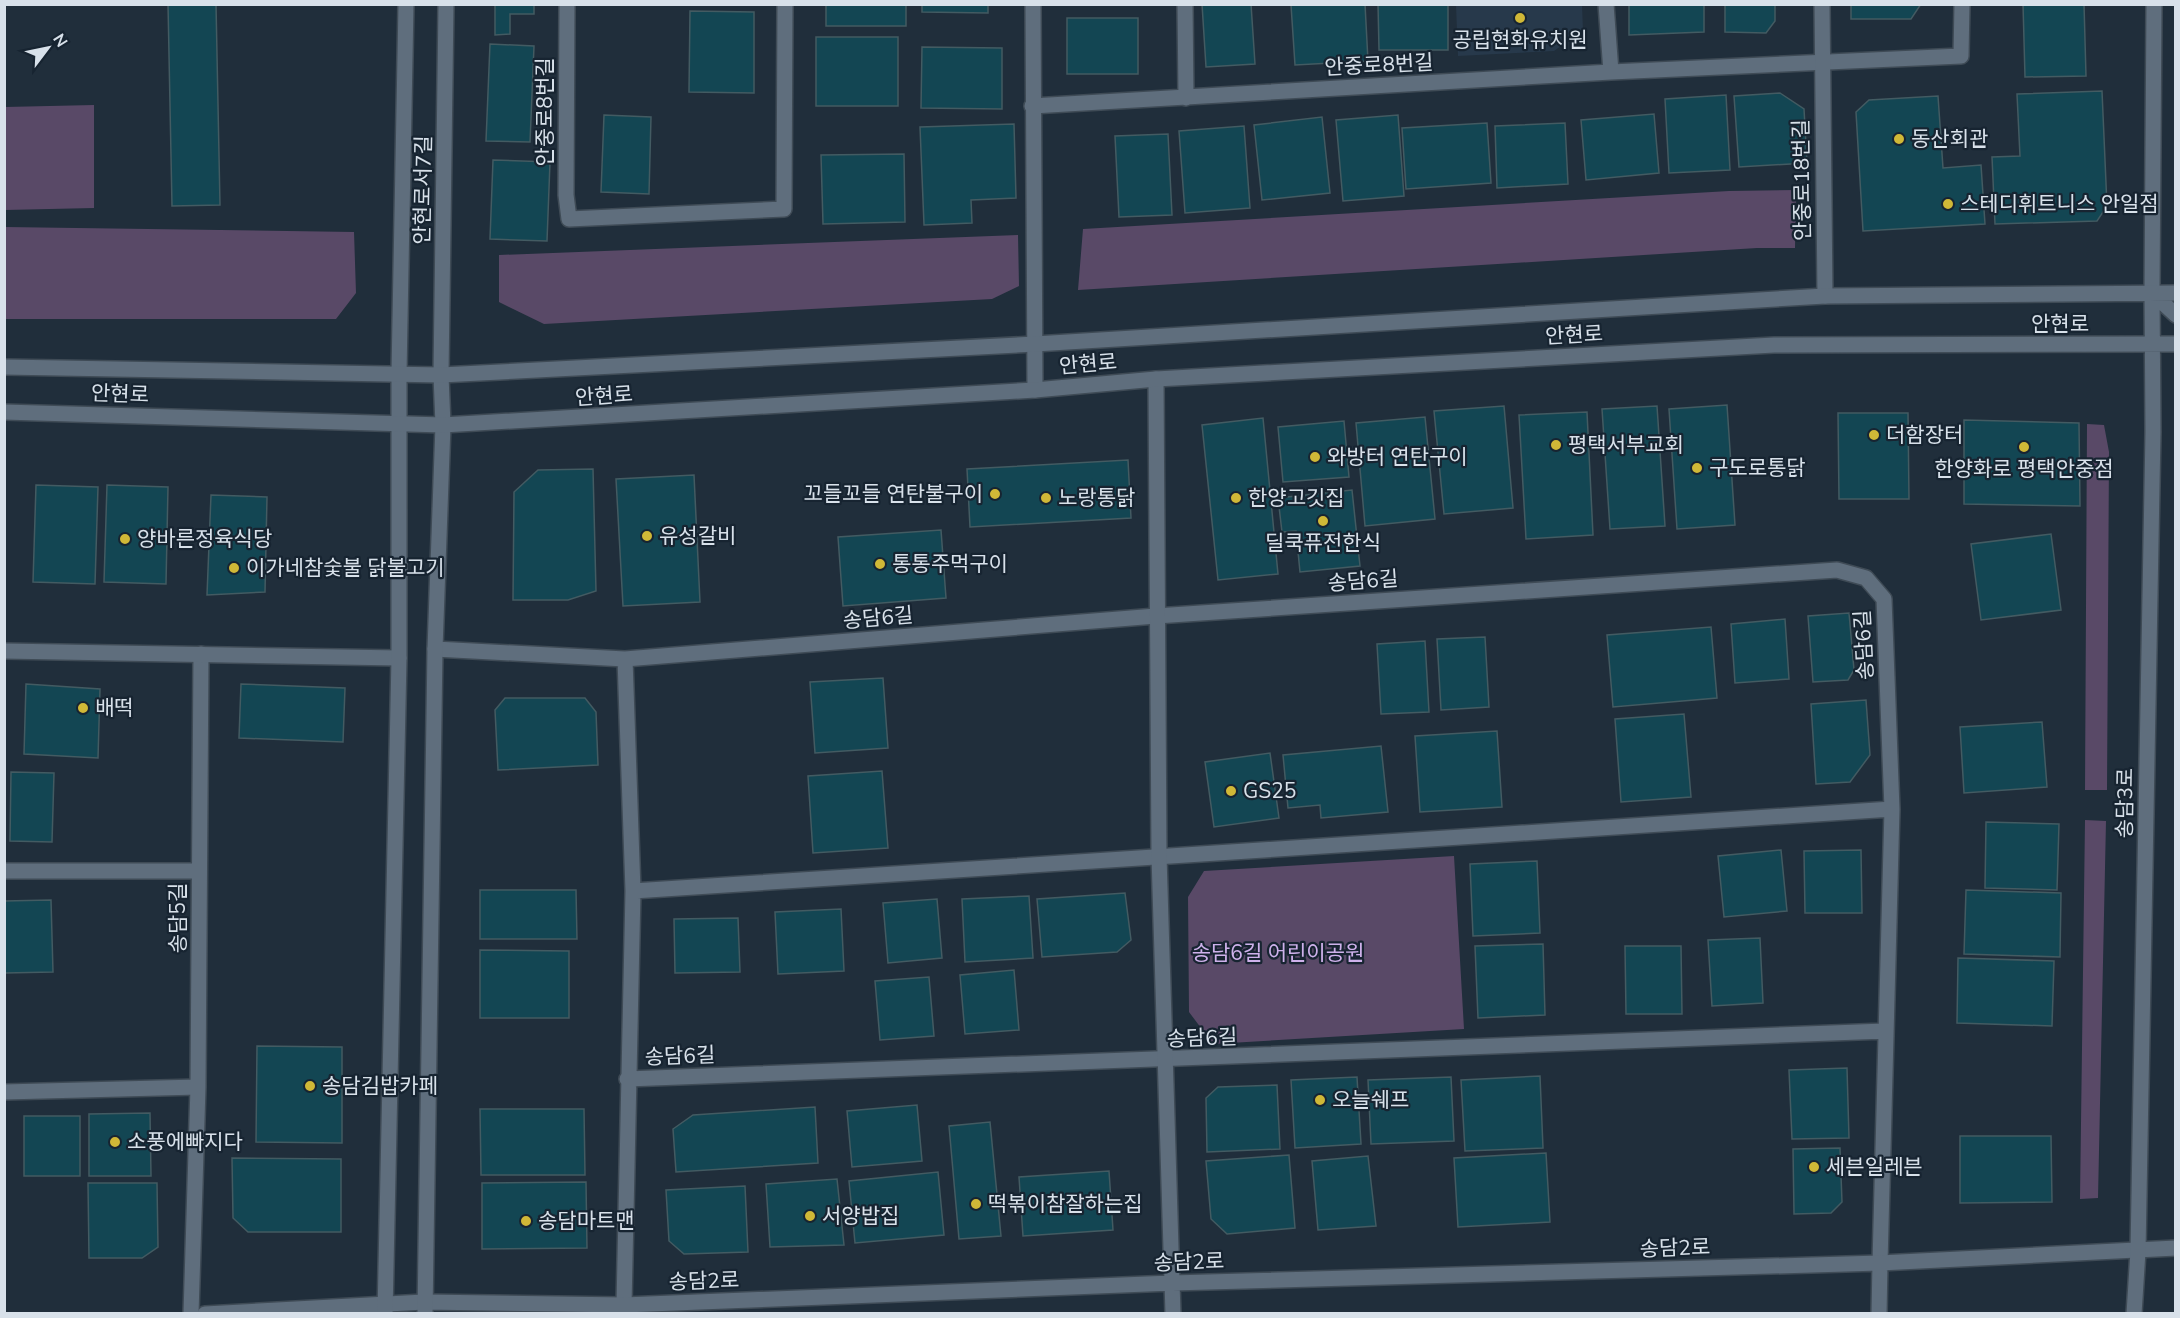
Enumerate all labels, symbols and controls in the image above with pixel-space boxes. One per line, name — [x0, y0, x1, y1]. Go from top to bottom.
marker: 공립현화유치원 — [1513, 11, 1527, 25]
north arrow — [18, 18, 78, 78]
place label: 공립현화유치원 — [1452, 26, 1588, 54]
text: N — [47, 30, 72, 51]
street label: 안중로8번길 — [1324, 48, 1434, 82]
street label: 안중로8번길 — [531, 57, 559, 167]
street label: 안중로18번길 — [1787, 119, 1817, 241]
place label: 동산회관 — [1911, 125, 1988, 153]
marker: 동산회관 — [1892, 132, 1906, 146]
street label: 안현로서7길 — [408, 135, 438, 245]
place label: 스테디휘트니스 안일점 — [1960, 190, 2159, 218]
marker: 스테디휘트니스 안일점 — [1941, 197, 1955, 211]
street label: 안현로 — [2031, 310, 2089, 338]
street label: 안현로 — [1544, 320, 1604, 350]
street label: 안현로 — [1058, 348, 1118, 380]
street label: 안현로 — [91, 379, 149, 409]
street label: 안현로 — [574, 380, 634, 412]
place label: 더함장터 — [1886, 421, 1963, 449]
marker: 더함장터 — [1867, 428, 1881, 442]
place label: 평택서부교회 — [1568, 431, 1684, 459]
marker: 평택서부교회 — [1549, 438, 1563, 452]
marker: 한양화로 평택안중점 — [2017, 440, 2031, 454]
place label: 와방터 연탄구이 — [1327, 443, 1468, 471]
marker: 와방터 연탄구이 — [1308, 450, 1322, 464]
place label: 구도로통닭 — [1709, 454, 1806, 482]
place label: 한양화로 평택안중점 — [1934, 455, 2114, 483]
marker: 구도로통닭 — [1690, 461, 1704, 475]
place label: 꼬들꼬들 연탄불구이 — [804, 480, 983, 508]
place label: 노랑통닭 — [1058, 484, 1135, 512]
place label: 한양고깃집 — [1248, 484, 1345, 512]
marker: 꼬들꼬들 연탄불구이 — [988, 487, 1002, 501]
marker: 노랑통닭 — [1039, 491, 1053, 505]
marker: 한양고깃집 — [1229, 491, 1243, 505]
marker: 딜쿡퓨전한식 — [1316, 514, 1330, 528]
place label: 유성갈비 — [659, 522, 736, 550]
place label: 양바른정육식당 — [137, 525, 272, 553]
marker: 유성갈비 — [640, 529, 654, 543]
place label: 딜쿡퓨전한식 — [1265, 529, 1381, 557]
marker: 양바른정육식당 — [118, 532, 132, 546]
place label: 통통주먹구이 — [892, 550, 1008, 578]
place label: 이가네참숯불 닭불고기 — [246, 554, 445, 582]
marker: 통통주먹구이 — [873, 557, 887, 571]
marker: 이가네참숯불 닭불고기 — [227, 561, 241, 575]
street label: 송담6길 — [1327, 565, 1399, 597]
street label: 송담6길 — [842, 601, 914, 635]
street label: 송담6길 — [1848, 609, 1880, 681]
place label: 배떡 — [95, 694, 134, 722]
marker: 배떡 — [76, 701, 90, 715]
street label: 송담3로 — [2110, 767, 2140, 839]
place label: GS25 — [1243, 777, 1296, 805]
marker: GS25 — [1224, 784, 1238, 798]
street label: 송담5길 — [164, 883, 192, 953]
park label: 송담6길 어린이공원 — [1192, 939, 1364, 967]
street label: 송담6길 — [1166, 1023, 1238, 1053]
street label: 송담6길 — [644, 1041, 716, 1071]
place label: 송담김밥카페 — [322, 1072, 438, 1100]
marker: 송담김밥카페 — [303, 1079, 317, 1093]
place label: 오늘쉐프 — [1332, 1086, 1409, 1114]
marker: 오늘쉐프 — [1313, 1093, 1327, 1107]
place label: 소풍에빠지다 — [127, 1128, 243, 1156]
marker: 소풍에빠지다 — [108, 1135, 122, 1149]
place label: 세븐일레븐 — [1826, 1153, 1923, 1181]
marker: 세븐일레븐 — [1807, 1160, 1821, 1174]
place label: 떡볶이참잘하는집 — [988, 1190, 1143, 1218]
marker: 떡볶이참잘하는집 — [969, 1197, 983, 1211]
place label: 서양밥집 — [822, 1202, 899, 1230]
place label: 송담마트맨 — [538, 1207, 635, 1235]
marker: 서양밥집 — [803, 1209, 817, 1223]
marker: 송담마트맨 — [519, 1214, 533, 1228]
street label: 송담2로 — [1639, 1233, 1711, 1263]
street label: 송담2로 — [1153, 1247, 1225, 1277]
street label: 송담2로 — [668, 1266, 740, 1296]

